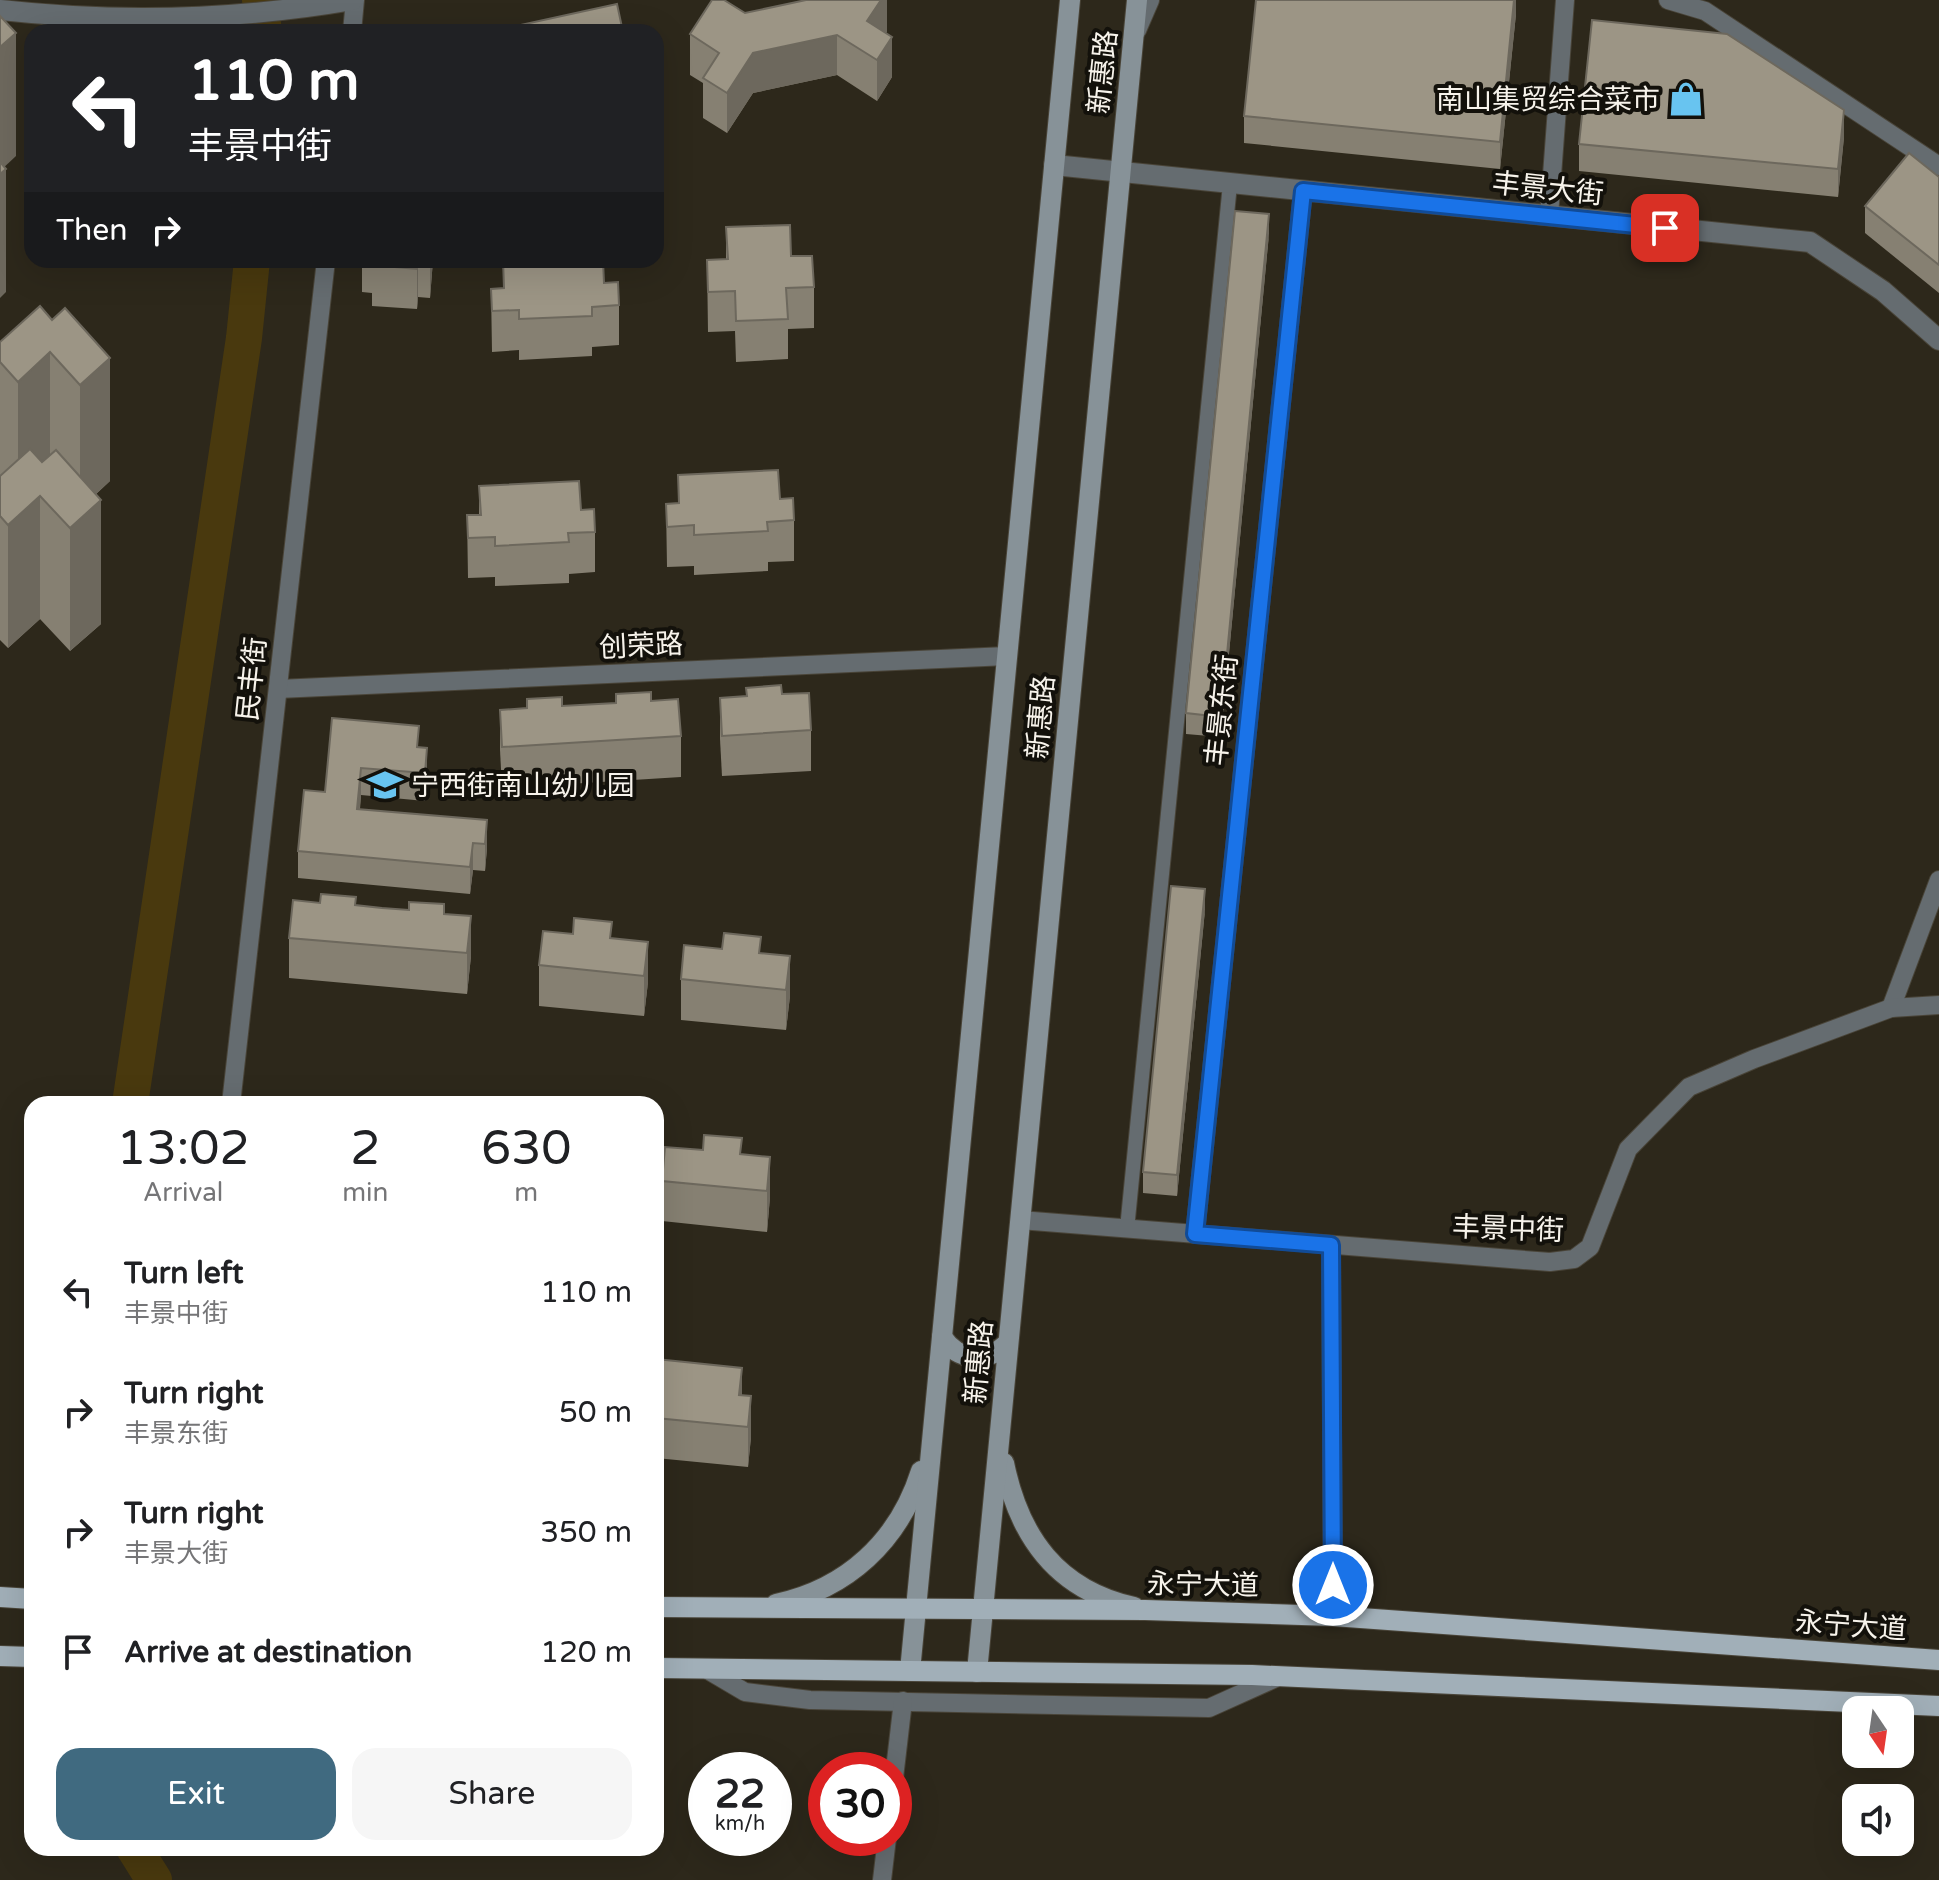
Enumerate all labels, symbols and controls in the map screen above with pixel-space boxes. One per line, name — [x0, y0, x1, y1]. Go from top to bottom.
street label: 新惠路 — [1082, 29, 1124, 116]
text: 110 m — [188, 48, 359, 115]
icon: left — [56, 56, 160, 160]
shop icon: 南山集贸综合菜市 — [1667, 80, 1705, 118]
place label: 南山集贸综合菜市 — [1436, 83, 1660, 117]
text: 丰景中街 — [188, 125, 332, 168]
street label: 丰景大街 — [1490, 166, 1605, 212]
pin — [1631, 194, 1699, 262]
icon: arrive — [1643, 206, 1687, 250]
icon: right — [144, 208, 188, 252]
text: Then — [56, 212, 128, 249]
street label: 创荣路 — [598, 627, 684, 665]
street label: 民丰街 — [231, 636, 273, 723]
street label: 丰景东街 — [1199, 653, 1245, 768]
street label: 新惠路 — [1020, 674, 1062, 760]
school or university icon: 宁西街南山幼儿园 — [366, 766, 404, 804]
place label: 宁西街南山幼儿园 — [411, 769, 635, 803]
text: 13:02 — [117, 1120, 250, 1178]
text: 2 — [350, 1120, 380, 1178]
text: 630 — [481, 1120, 571, 1178]
text: Arrival — [143, 1177, 223, 1208]
text: min — [342, 1177, 388, 1208]
text: m — [514, 1177, 538, 1208]
street label: 丰景中街 — [1451, 1210, 1565, 1248]
text: Turn left — [124, 1255, 243, 1292]
icon: left — [56, 1270, 100, 1314]
text: 110 m — [540, 1274, 632, 1311]
text: 丰景中街 — [124, 1298, 228, 1329]
street label: 新惠路 — [958, 1319, 1000, 1405]
text: Turn right — [124, 1375, 264, 1412]
icon: right — [56, 1390, 100, 1434]
text: 50 m — [559, 1394, 632, 1431]
text: 丰景东街 — [124, 1418, 228, 1449]
text: Turn right — [124, 1495, 264, 1532]
icon: right — [56, 1510, 100, 1554]
text: 350 m — [540, 1514, 632, 1551]
text: 丰景大街 — [124, 1538, 228, 1569]
position arrow — [1291, 1543, 1375, 1627]
street label: 永宁大道 — [1147, 1567, 1259, 1603]
street label: 永宁大道 — [1794, 1605, 1908, 1647]
icon: arrive — [56, 1630, 100, 1674]
text: Arrive at destination — [124, 1634, 412, 1671]
text: 120 m — [540, 1634, 632, 1671]
north arrow — [1842, 1696, 1914, 1768]
map controls — [1842, 1696, 1914, 1856]
button: Exit — [56, 1748, 336, 1840]
button: Share — [352, 1748, 632, 1840]
speed limit sign: 30 — [808, 1752, 912, 1856]
text: 22 — [715, 1770, 765, 1818]
button: sound — [1842, 1784, 1914, 1856]
text: km/h — [715, 1812, 765, 1836]

